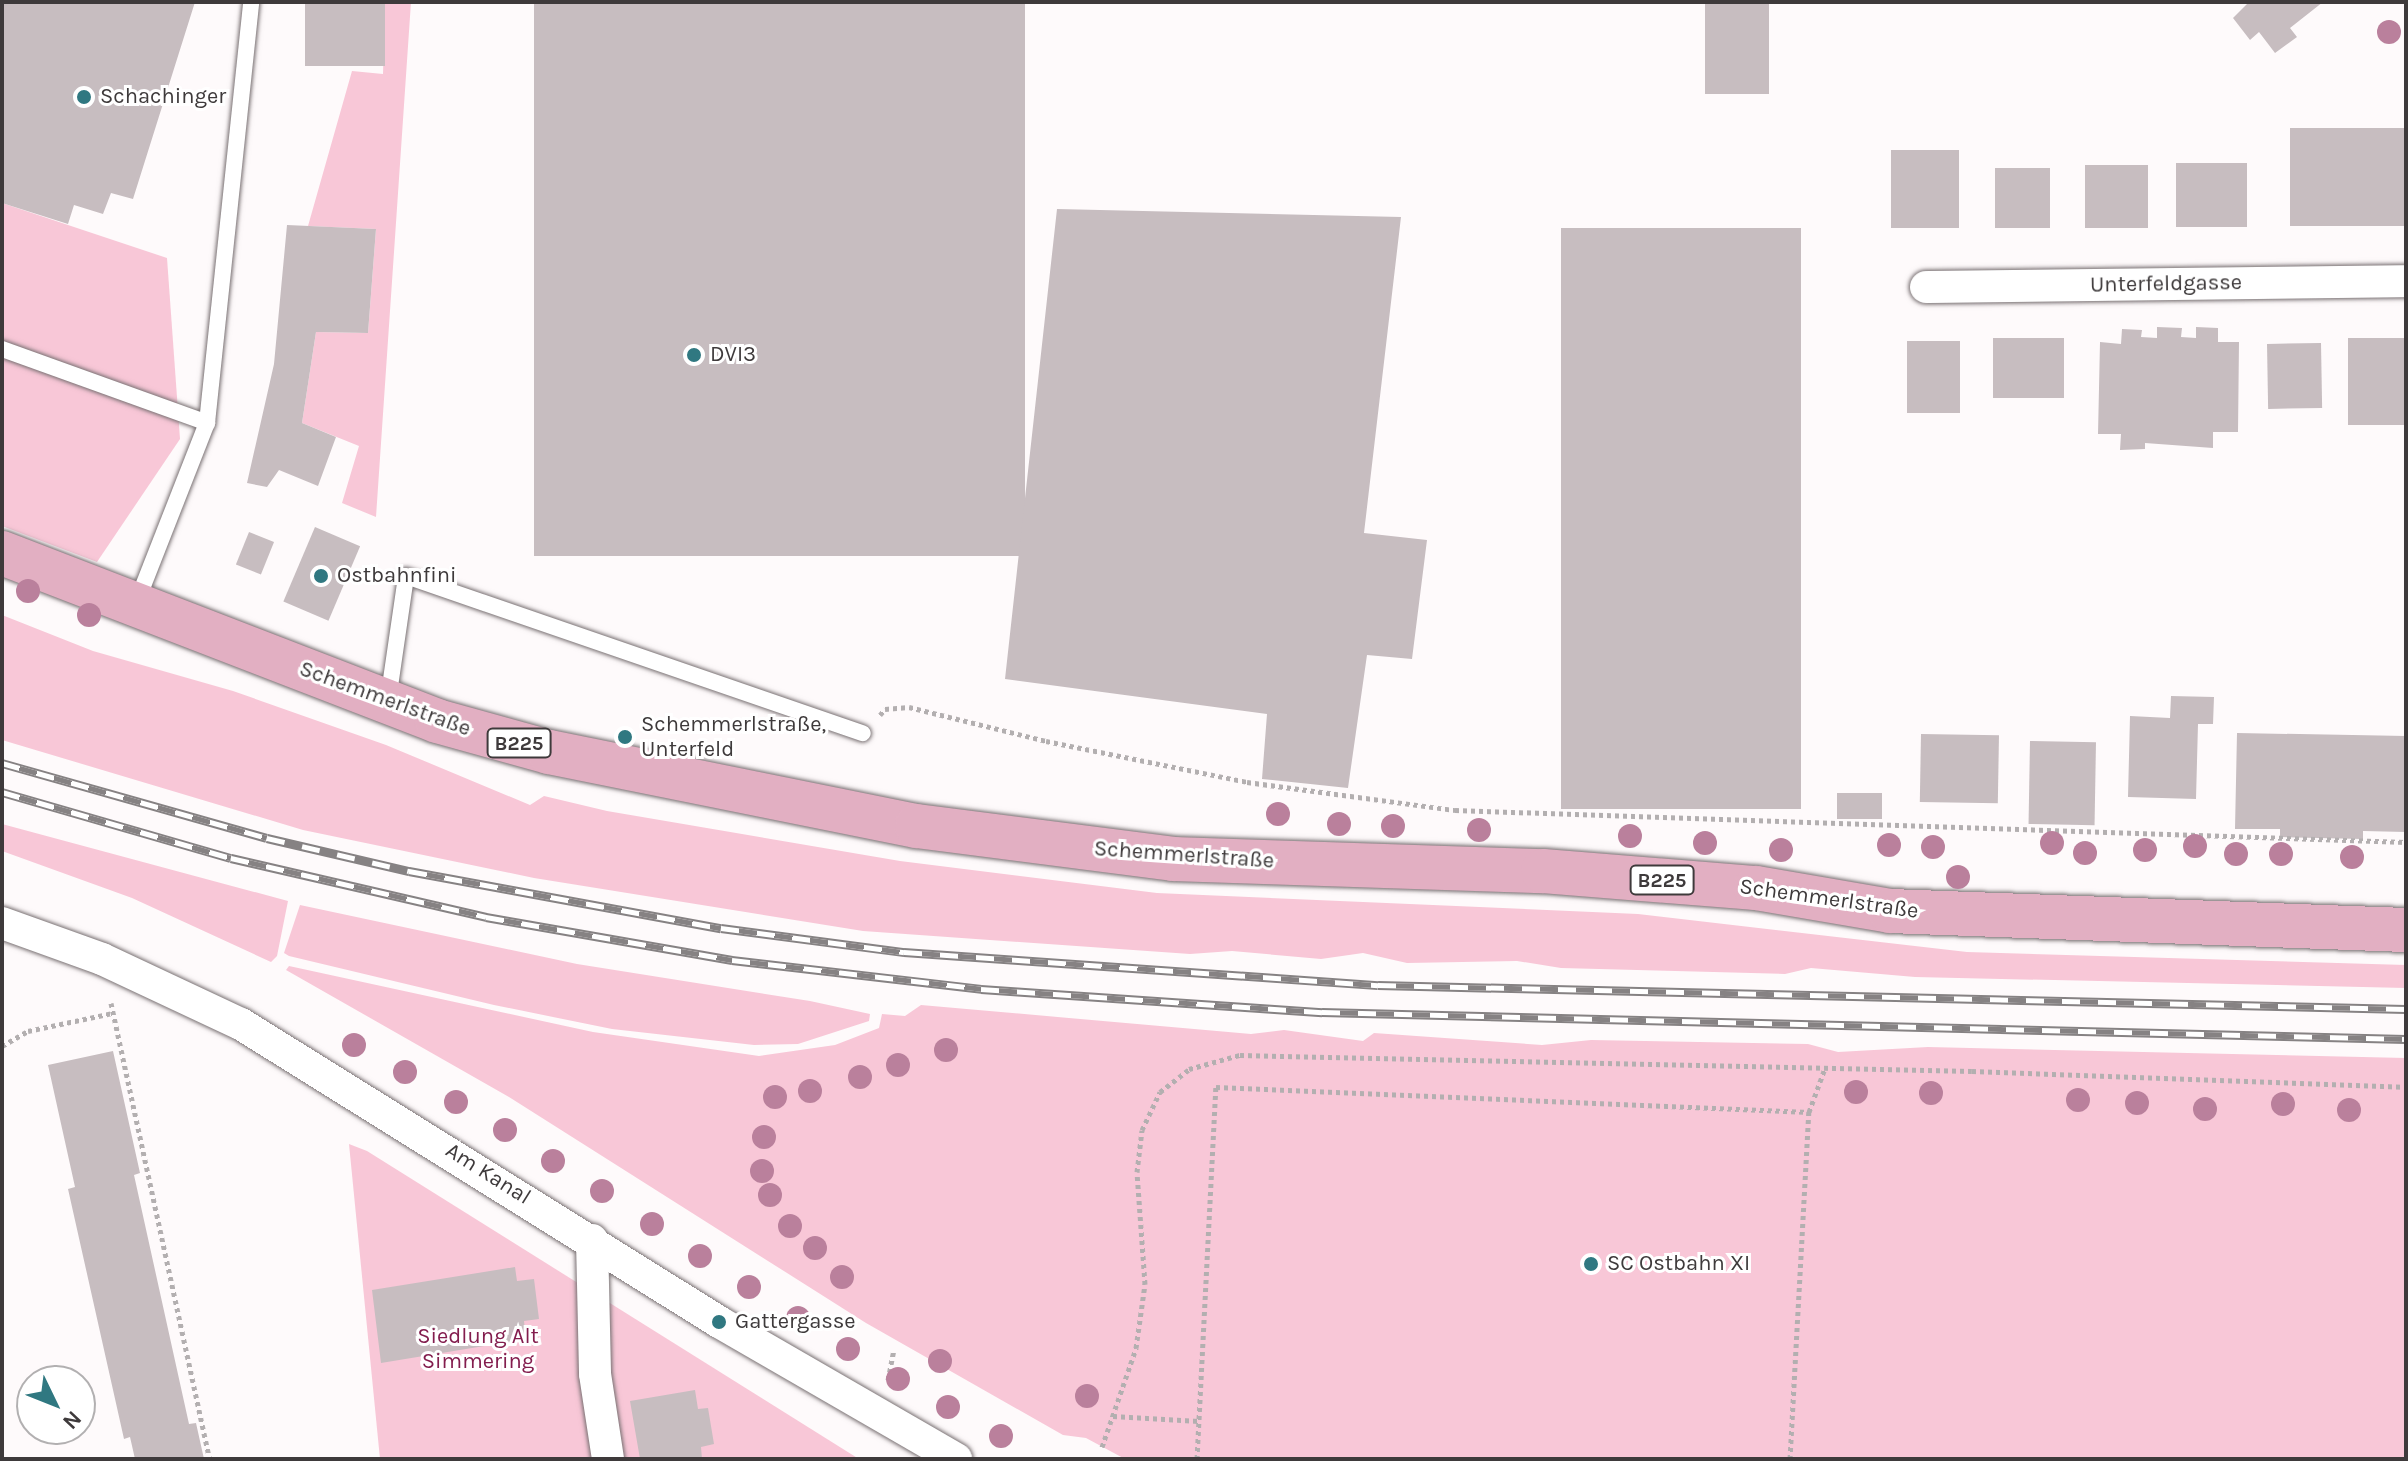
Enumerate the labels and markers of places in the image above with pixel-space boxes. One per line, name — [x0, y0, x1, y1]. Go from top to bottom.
place label: Schachinger — [100, 84, 226, 110]
marker: Schachinger — [75, 88, 93, 106]
place label: DVI3 — [710, 342, 756, 368]
marker: DVI3 — [685, 346, 703, 364]
place label: Ostbahnfini — [337, 563, 457, 589]
marker: Ostbahnfini — [312, 567, 330, 585]
place label: Schemmerlstraße, Unterfeld — [641, 711, 826, 762]
marker: Schemmerlstraße, Unterfeld — [616, 728, 634, 746]
place label: SC Ostbahn XI — [1607, 1251, 1750, 1277]
marker: SC Ostbahn XI — [1582, 1255, 1600, 1273]
place label: Gattergasse — [735, 1309, 856, 1335]
marker: Gattergasse — [710, 1313, 728, 1331]

